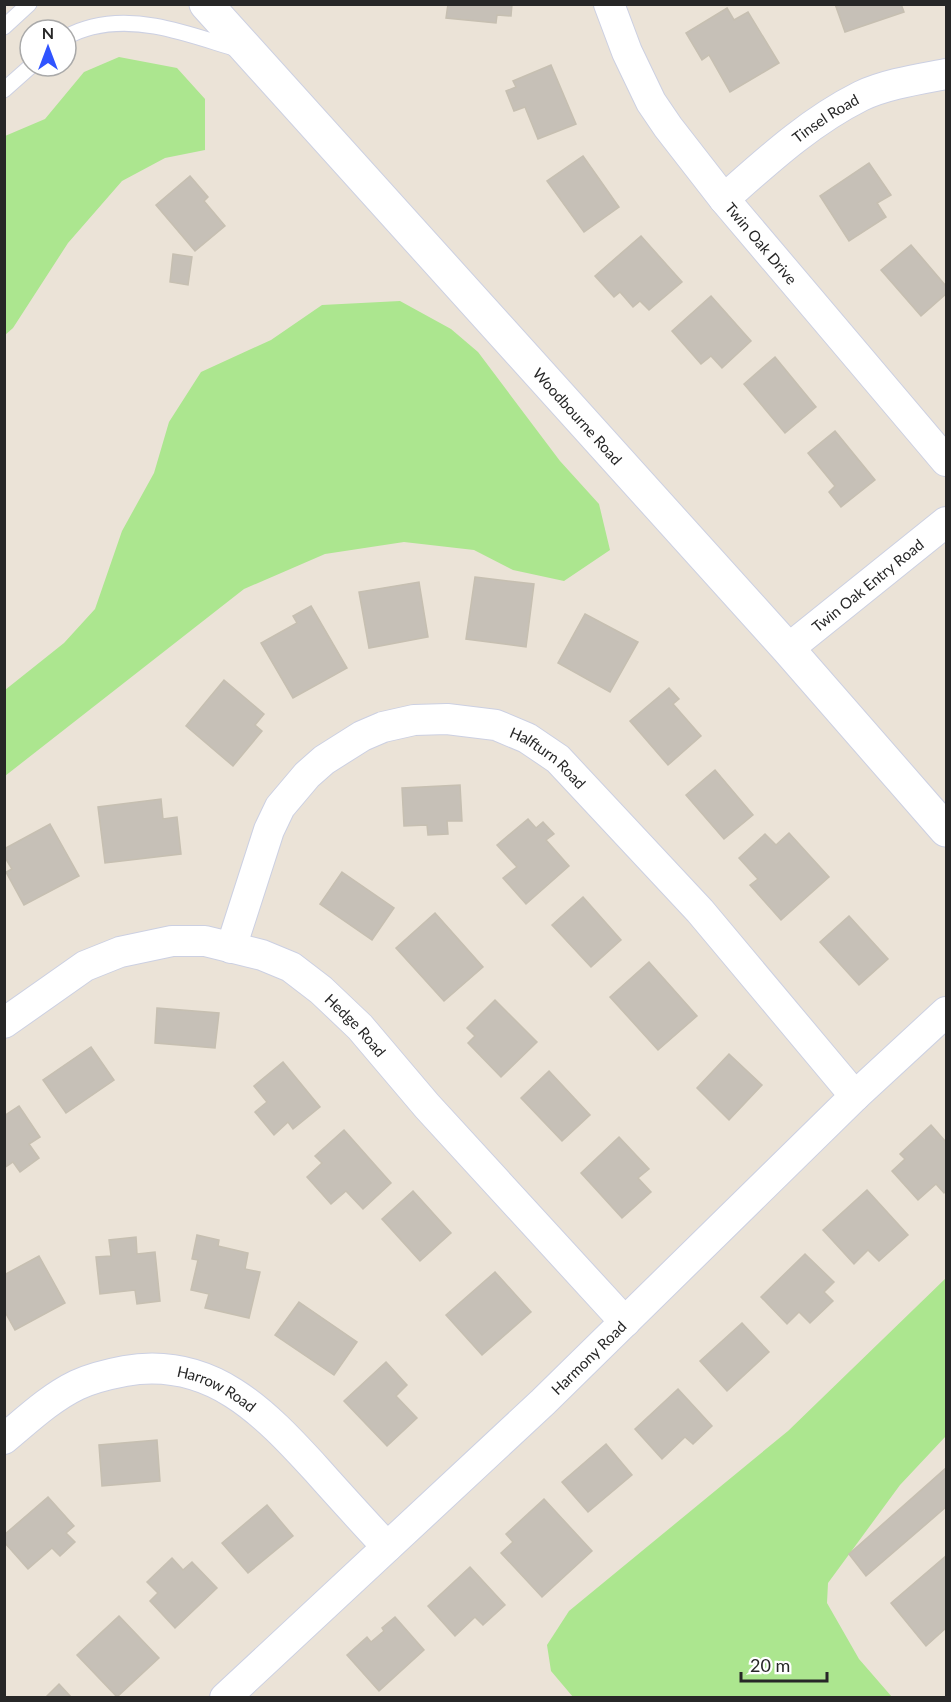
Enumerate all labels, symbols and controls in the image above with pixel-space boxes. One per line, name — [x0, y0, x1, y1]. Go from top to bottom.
north arrow — [18, 18, 78, 78]
text: N — [42, 23, 54, 42]
street label: Tinsel Road — [788, 90, 862, 146]
street label: Twin Oak Drive — [722, 199, 801, 288]
street label: Woodbourne Road — [529, 364, 626, 468]
street label: Twin Oak Entry Road — [808, 535, 927, 635]
street label: Halfturn Road — [507, 723, 590, 792]
street label: Hedge Road — [321, 990, 390, 1060]
street label: Harmony Road — [547, 1317, 630, 1398]
street label: Harrow Road — [176, 1362, 260, 1415]
scale bar — [741, 1645, 826, 1683]
text: 20 m — [750, 1654, 790, 1676]

